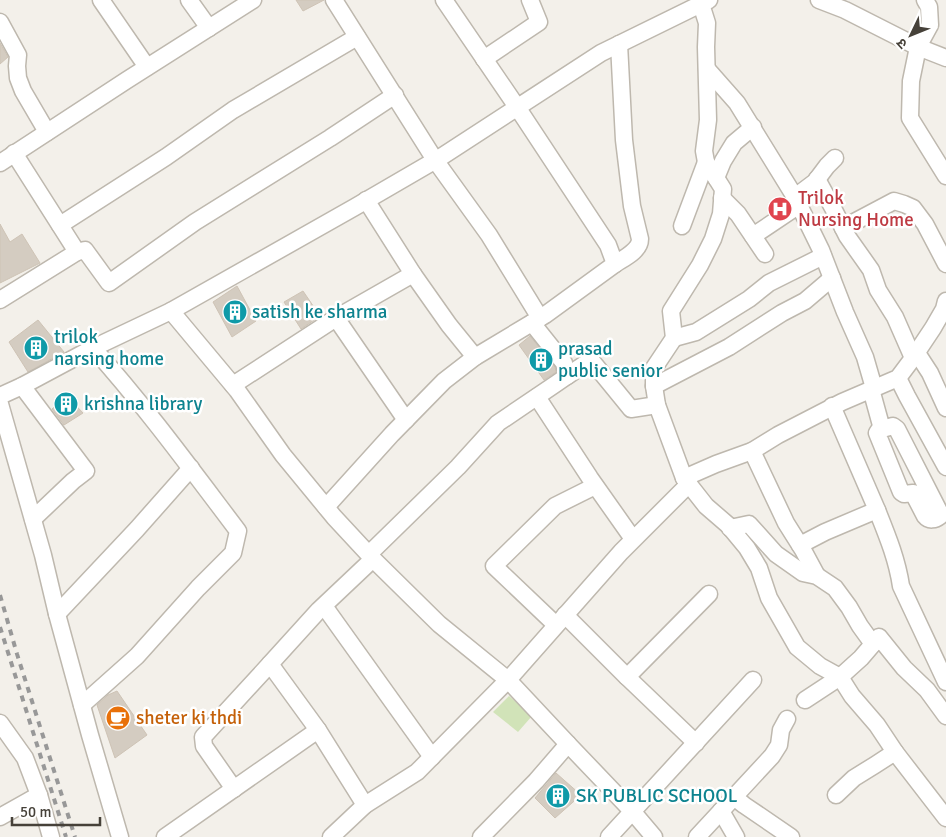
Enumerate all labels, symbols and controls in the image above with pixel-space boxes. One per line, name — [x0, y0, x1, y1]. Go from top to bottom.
north arrow — [886, 10, 936, 60]
text: उ — [892, 34, 911, 52]
place label: Trilok Nursing Home — [798, 186, 914, 232]
hospital icon: Trilok Nursing Home — [767, 196, 793, 222]
building icon: satish ke sharma — [222, 299, 248, 325]
place label: satish ke sharma — [252, 300, 387, 324]
place label: trilok narsing home — [54, 325, 164, 371]
building icon: trilok narsing home — [23, 335, 49, 361]
place label: prasad public senior — [558, 337, 662, 383]
building icon: prasad public senior — [528, 347, 554, 373]
building icon: krishna library — [53, 391, 79, 417]
place label: krishna library — [84, 392, 202, 416]
cafe icon: sheter ki thdi — [105, 705, 131, 731]
place label: sheter ki thdi — [136, 706, 242, 730]
building icon: SK PUBLIC SCHOOL — [545, 783, 571, 809]
place label: SK PUBLIC SCHOOL — [576, 784, 738, 808]
scale bar — [12, 794, 100, 826]
text: 50 m — [20, 803, 51, 821]

